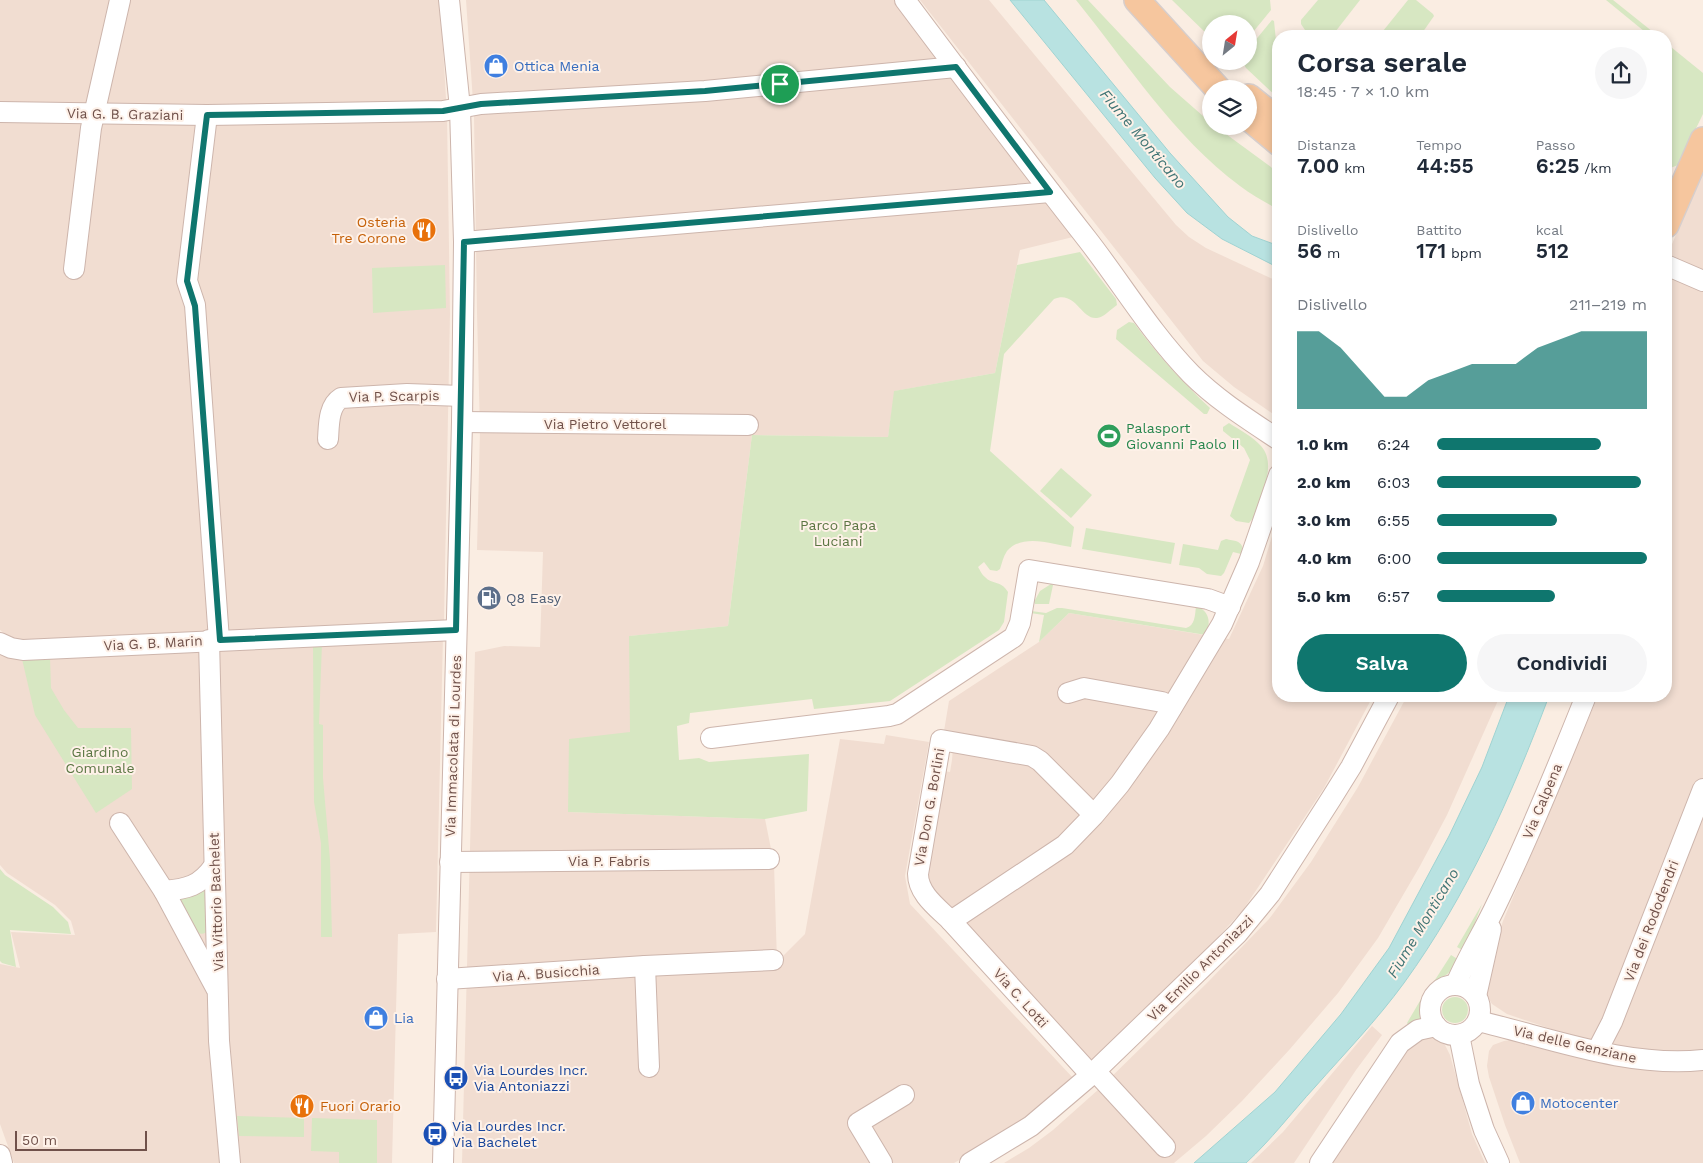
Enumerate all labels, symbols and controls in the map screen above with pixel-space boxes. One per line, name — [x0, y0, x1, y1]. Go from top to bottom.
north arrow — [1202, 15, 1258, 70]
map controls — [1202, 15, 1257, 135]
text: Corsa serale — [1297, 46, 1467, 79]
button: share — [1595, 47, 1647, 99]
shop icon: Ottica Menia — [483, 53, 509, 79]
place label: Ottica Menia — [514, 58, 600, 74]
pin — [759, 63, 801, 105]
icon: arrive — [766, 70, 794, 98]
button: layers — [1202, 80, 1257, 135]
text: 18:45 · 7 × 1.0 km — [1297, 82, 1429, 101]
water label: Fiume Monticano — [1096, 86, 1190, 192]
street label: Via G. B. Graziani — [67, 105, 183, 123]
text: Distanza — [1297, 137, 1356, 153]
text: Tempo — [1416, 137, 1462, 153]
text: Passo — [1536, 137, 1575, 153]
text: 7.00 — [1297, 153, 1339, 178]
text: 44:55 — [1416, 153, 1474, 178]
text: 6:25 — [1536, 153, 1579, 178]
text: km — [1339, 160, 1365, 176]
text: /km — [1579, 160, 1612, 176]
place label: Osteria Tre Corone — [332, 214, 406, 246]
restaurant icon: Osteria Tre Corone — [411, 217, 437, 243]
text: Dislivello — [1297, 222, 1358, 238]
text: Battito — [1416, 222, 1462, 238]
text: kcal — [1536, 222, 1563, 238]
text: 56 — [1297, 238, 1322, 263]
text: 171 — [1416, 238, 1446, 263]
text: 512 — [1536, 238, 1569, 263]
text: m — [1322, 245, 1340, 261]
text: bpm — [1446, 245, 1482, 261]
text: Dislivello — [1297, 295, 1367, 314]
text: 211–219 m — [1569, 295, 1647, 314]
street label: Via P. Scarpis — [348, 387, 440, 405]
street label: Via Pietro Vettorel — [544, 416, 667, 432]
place label: Palasport Giovanni Paolo II — [1126, 420, 1240, 452]
sports icon: Palasport Giovanni Paolo II — [1096, 423, 1122, 449]
text: 1.0 km — [1297, 435, 1348, 454]
text: 6:24 — [1377, 435, 1410, 454]
text: 2.0 km — [1297, 473, 1351, 492]
text: 6:03 — [1377, 473, 1410, 492]
text: 3.0 km — [1297, 511, 1351, 530]
text: 6:55 — [1377, 511, 1410, 530]
park label: Parco Papa Luciani — [800, 517, 876, 549]
text: 4.0 km — [1297, 549, 1352, 568]
text: 6:00 — [1377, 549, 1411, 568]
fuel station icon: Q8 Easy — [476, 585, 502, 611]
text: 5.0 km — [1297, 587, 1351, 606]
text: 6:57 — [1377, 587, 1410, 606]
place label: Q8 Easy — [506, 590, 562, 606]
street label: Via G. B. Marin — [103, 632, 203, 654]
button: Salva — [1297, 634, 1467, 692]
button: Condividi — [1477, 634, 1647, 692]
street label: Via Immacolata di Lourdes — [442, 655, 464, 837]
park label: Giardino Comunale — [66, 744, 134, 776]
street label: Via Don G. Borlini — [911, 747, 947, 867]
street label: Via Calpena — [1519, 761, 1565, 841]
street label: Via Vittorio Bachelet — [206, 832, 226, 972]
street label: Via P. Fabris — [568, 853, 650, 869]
street label: Via dei Rododendri — [1620, 858, 1682, 984]
water label: Fiume Monticano — [1383, 865, 1463, 981]
street label: Via Emilio Antoniazzi — [1144, 912, 1256, 1024]
street label: Via A. Busicchia — [492, 961, 600, 985]
street label: Via C. Lotti — [990, 965, 1052, 1031]
shop icon: Lia — [363, 1005, 389, 1031]
place label: Lia — [394, 1010, 414, 1026]
street label: Via delle Genziane — [1512, 1022, 1638, 1066]
place label: Via Lourdes Incr. Via Antoniazzi — [474, 1062, 588, 1094]
bus stop icon: Via Lourdes Incr. Via Antoniazzi — [443, 1065, 469, 1091]
shop icon: Motocenter — [1510, 1090, 1536, 1116]
restaurant icon: Fuori Orario — [289, 1093, 315, 1119]
place label: Motocenter — [1540, 1095, 1619, 1111]
place label: Fuori Orario — [320, 1098, 401, 1114]
place label: Via Lourdes Incr. Via Bachelet — [452, 1118, 566, 1150]
bus stop icon: Via Lourdes Incr. Via Bachelet — [422, 1121, 448, 1147]
scale bar — [15, 1128, 148, 1151]
text: 50 m — [22, 1132, 57, 1148]

